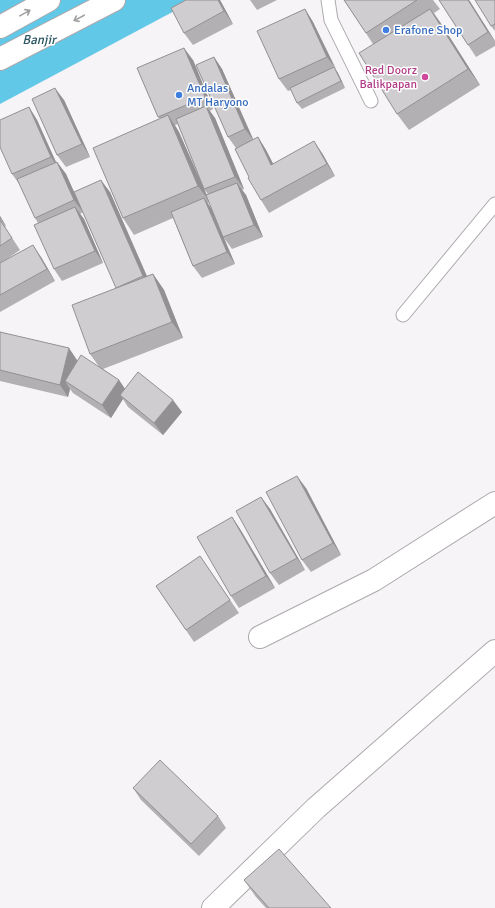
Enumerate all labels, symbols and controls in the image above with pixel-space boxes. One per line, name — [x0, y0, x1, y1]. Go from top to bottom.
one-way arrow — [18, 9, 30, 17]
one-way arrow — [73, 14, 85, 22]
place label: Erafone Shop — [394, 23, 462, 38]
marker: Erafone Shop — [381, 25, 391, 35]
water label: Banjir — [22, 32, 58, 48]
place label: Red Doorz Balikpapan — [359, 63, 417, 92]
marker: Red Doorz Balikpapan — [420, 72, 430, 82]
place label: Andalas MT Haryono — [187, 81, 248, 110]
marker: Andalas MT Haryono — [174, 90, 184, 100]

